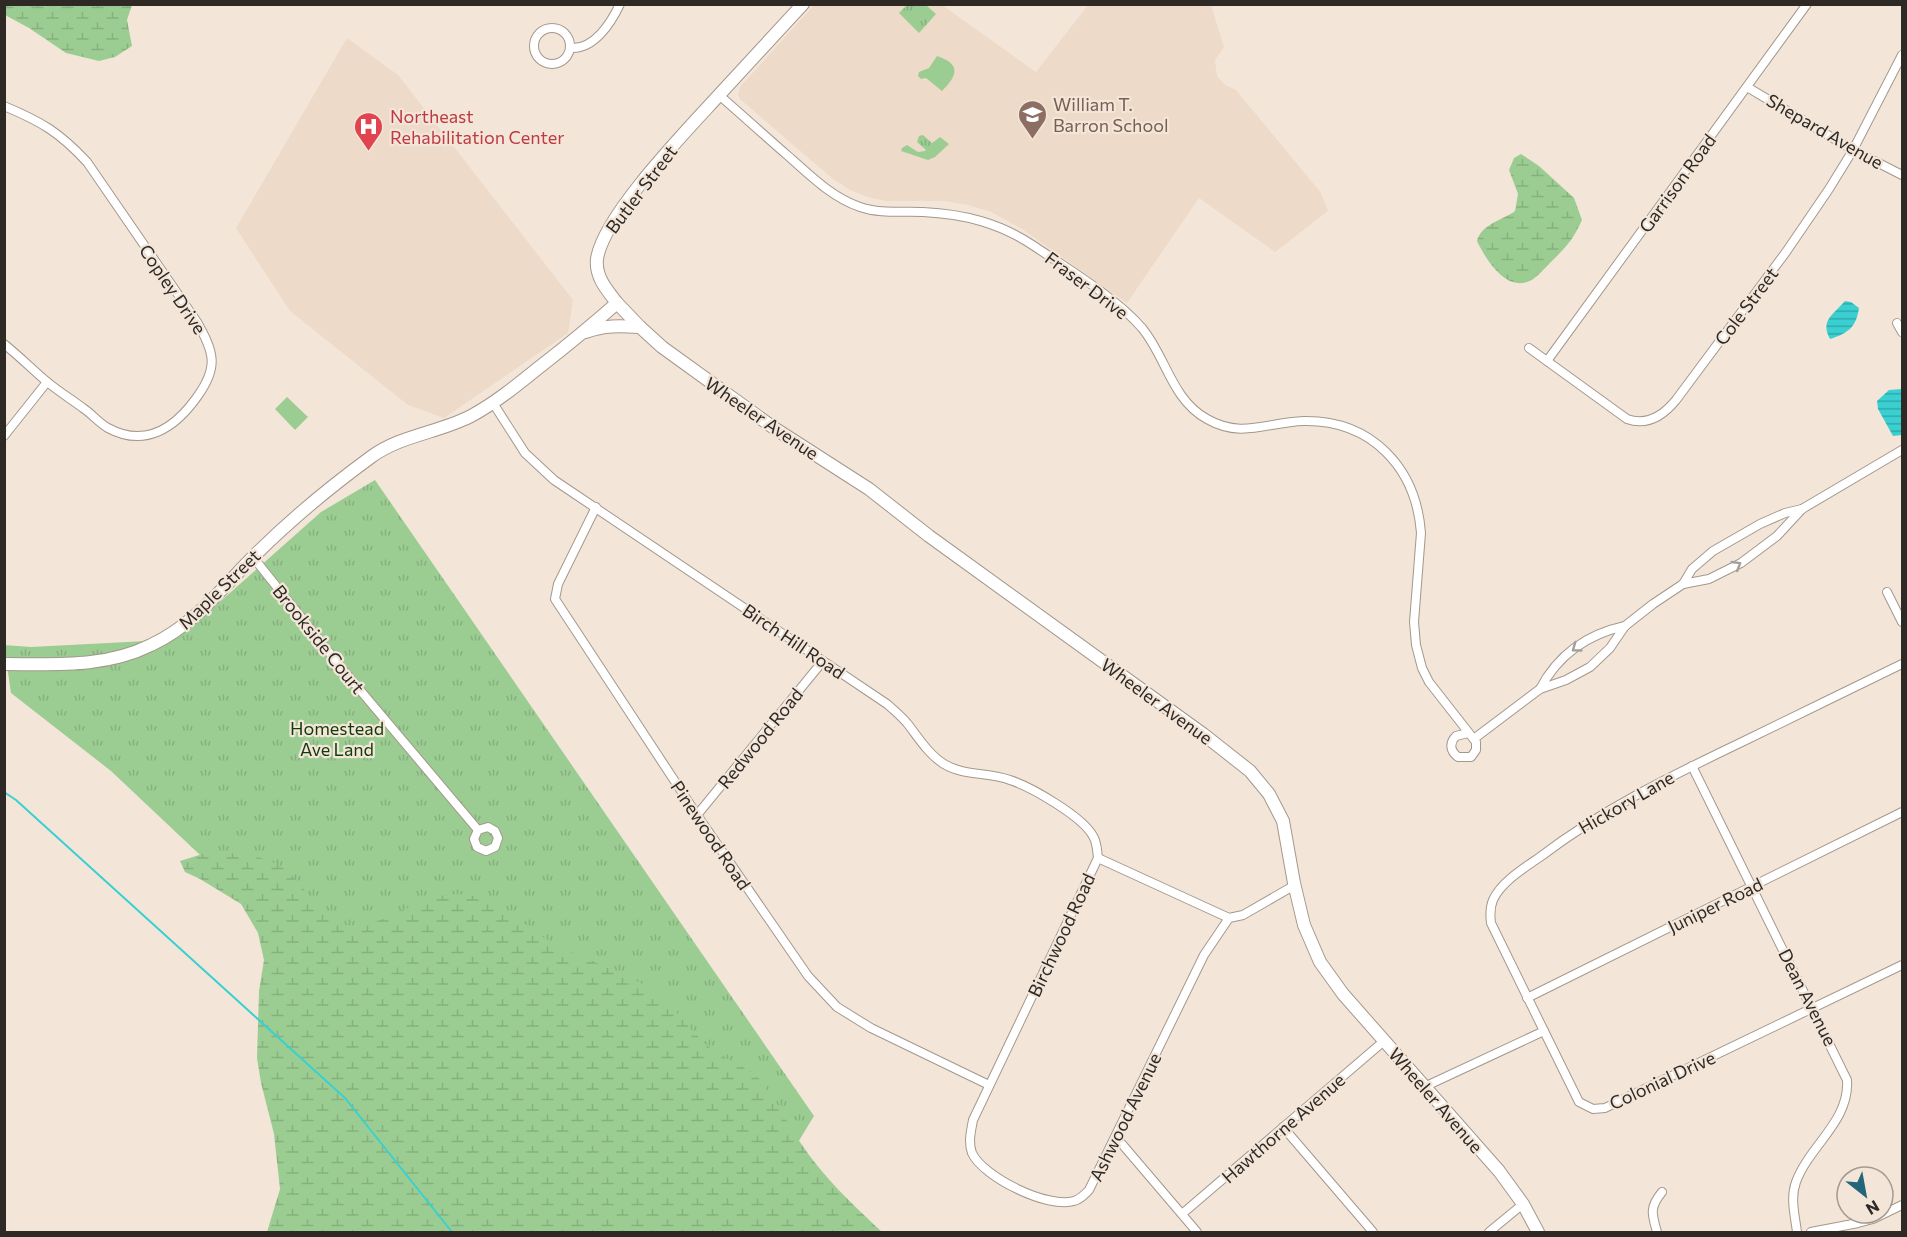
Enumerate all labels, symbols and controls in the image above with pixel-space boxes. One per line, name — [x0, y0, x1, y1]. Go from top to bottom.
street label: Shepard Avenue — [1763, 89, 1887, 173]
place label: William T. Barron School — [1053, 93, 1168, 136]
school or university icon: William T. Barron School — [1016, 98, 1048, 140]
place label: Northeast Rehabilitation Center — [390, 105, 565, 148]
hospital icon: Northeast Rehabilitation Center — [353, 110, 385, 152]
street label: Garrison Road — [1634, 129, 1720, 237]
street label: Butler Street — [601, 141, 681, 237]
street label: Copley Drive — [135, 240, 211, 338]
street label: Fraser Drive — [1041, 247, 1133, 323]
street label: Cole Street — [1710, 263, 1782, 349]
street label: Wheeler Avenue — [701, 372, 823, 464]
street label: Maple Street — [173, 544, 265, 634]
one-way arrow — [1731, 560, 1741, 572]
street label: Brookside Court — [268, 580, 370, 698]
street label: Birch Hill Road — [739, 599, 849, 683]
one-way arrow — [1571, 640, 1582, 651]
street label: Wheeler Avenue — [1097, 653, 1217, 749]
street label: Redwood Road — [713, 683, 807, 793]
park label: Homestead Ave Land — [290, 717, 384, 760]
street label: Hickory Lane — [1574, 766, 1678, 838]
street label: Pinewood Road — [666, 776, 756, 894]
street label: Birchwood Road — [1023, 870, 1099, 1000]
street label: Juniper Road — [1664, 873, 1766, 937]
street label: Dean Avenue — [1774, 945, 1842, 1049]
street label: Wheeler Avenue — [1384, 1043, 1488, 1157]
street label: Colonial Drive — [1606, 1046, 1718, 1114]
street label: Ashwood Avenue — [1084, 1049, 1166, 1185]
street label: Hawthorne Avenue — [1217, 1069, 1349, 1187]
north arrow — [1835, 1165, 1895, 1225]
text: N — [1863, 1197, 1883, 1220]

